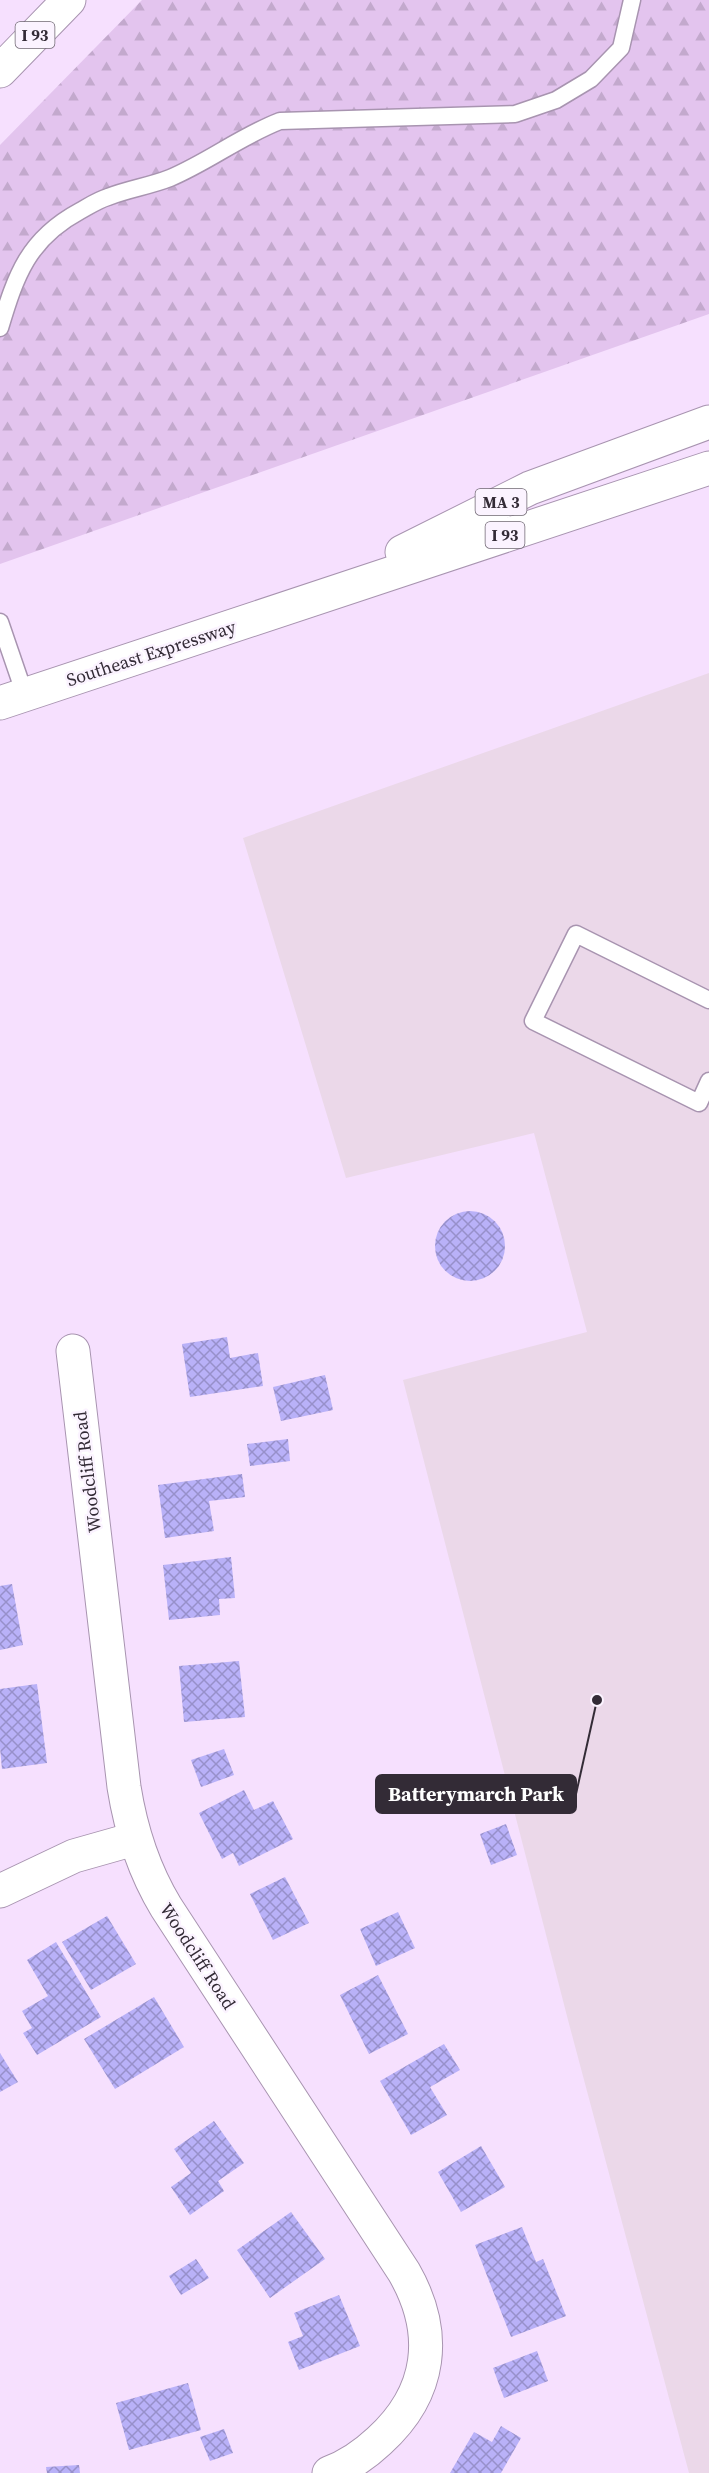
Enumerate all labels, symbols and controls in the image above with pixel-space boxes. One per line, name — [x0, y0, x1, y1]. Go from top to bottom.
road number: I 93 — [15, 22, 54, 48]
road number: MA 3 — [476, 489, 526, 515]
road number: I 93 — [486, 522, 524, 548]
street label: Southeast Expressway — [63, 614, 240, 692]
street label: Woodcliff Road — [67, 1410, 107, 1534]
callout: Batterymarch Park — [376, 1775, 576, 1813]
text: Batterymarch Park — [388, 1780, 564, 1808]
street label: Woodcliff Road — [154, 1898, 242, 2014]

